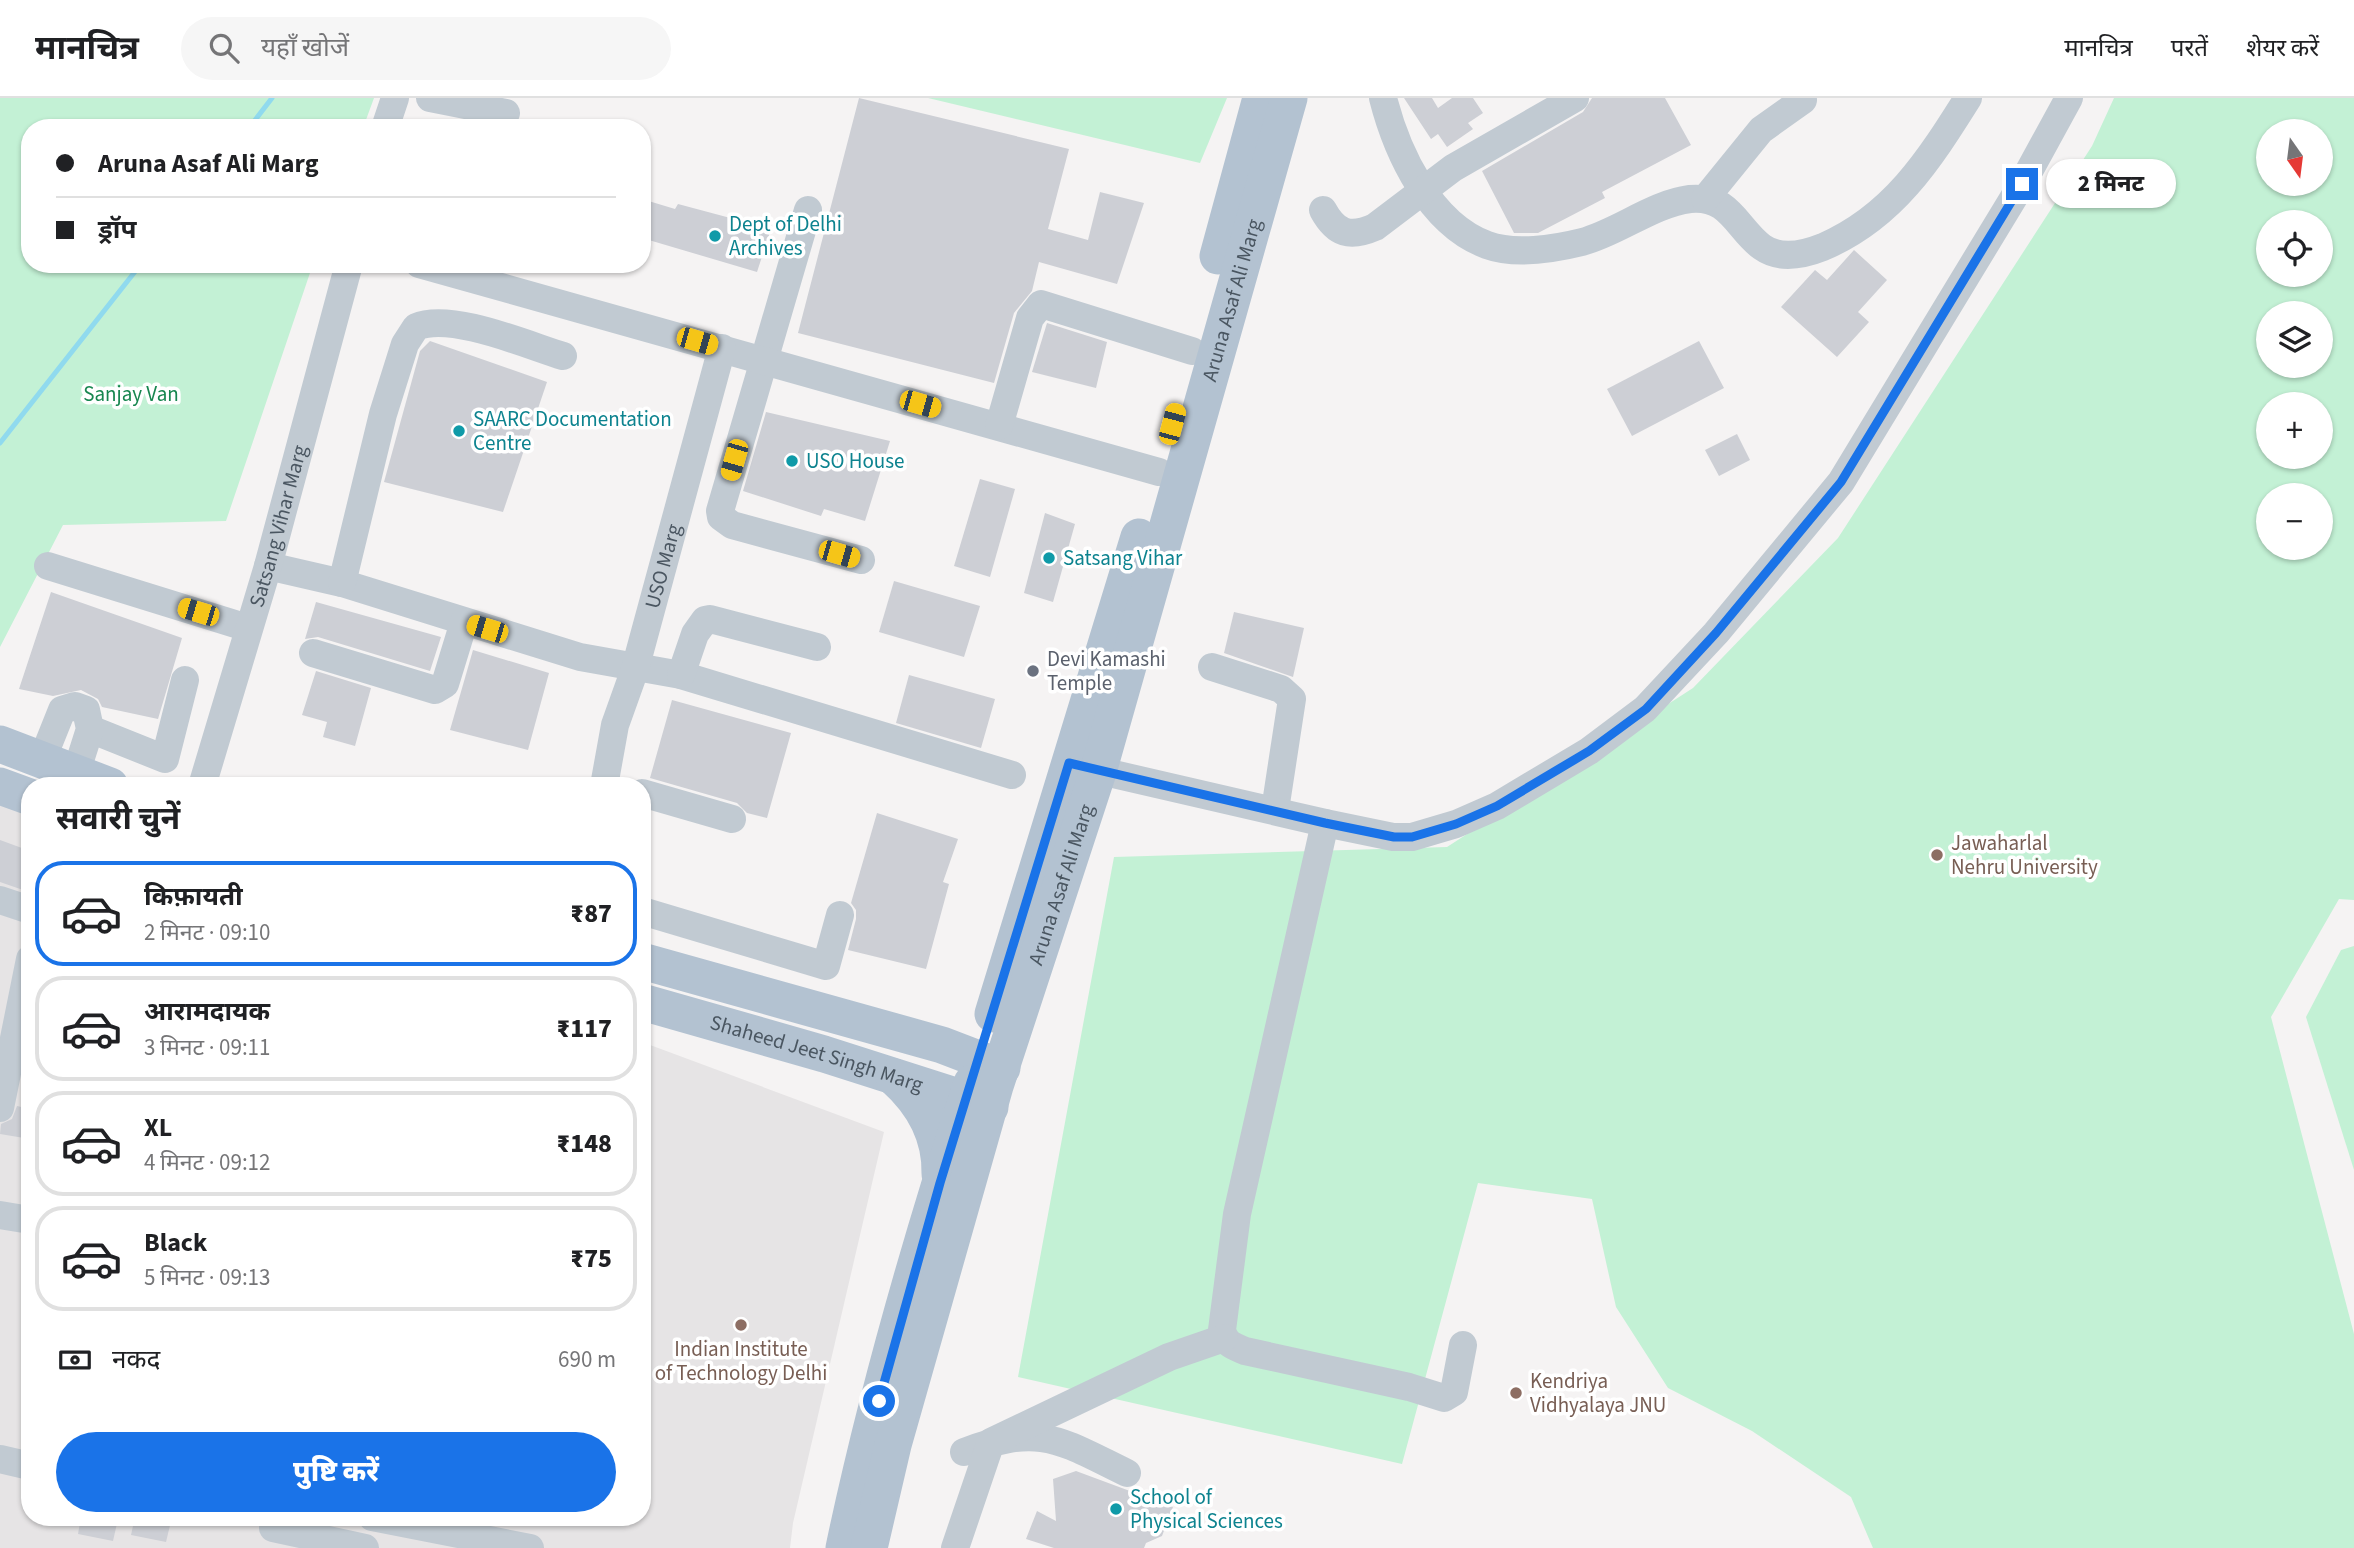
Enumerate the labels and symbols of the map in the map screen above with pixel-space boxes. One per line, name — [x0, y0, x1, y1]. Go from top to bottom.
north arrow — [2256, 119, 2333, 196]
callout: 2 मिनट — [2046, 160, 2176, 208]
route end — [2006, 168, 2038, 200]
place label: Dept of Delhi Archives — [729, 209, 842, 263]
street label: Aruna Asaf Ali Marg — [1194, 215, 1269, 385]
marker: Dept of Delhi Archives — [707, 228, 723, 244]
car — [674, 325, 721, 357]
park label: Sanjay Van — [83, 379, 179, 409]
car — [897, 388, 944, 420]
car — [1157, 401, 1188, 447]
place label: SAARC Documentation Centre — [473, 404, 672, 458]
marker: SAARC Documentation Centre — [451, 423, 467, 439]
car — [719, 437, 750, 483]
street label: Satsang Vihar Marg — [241, 441, 315, 611]
place label: USO House — [806, 446, 904, 476]
marker: USO House — [784, 453, 800, 469]
street label: USO Marg — [637, 520, 689, 612]
car — [816, 538, 863, 570]
place label: Satsang Vihar — [1063, 543, 1183, 573]
marker: Satsang Vihar — [1041, 550, 1057, 566]
car — [175, 596, 222, 628]
car — [464, 613, 511, 645]
place label: Devi Kamashi Temple — [1047, 644, 1166, 698]
marker: Devi Kamashi Temple — [1025, 663, 1041, 679]
street label: Aruna Asaf Ali Marg — [1021, 800, 1102, 969]
place label: Jawaharlal Nehru University — [1951, 828, 2098, 882]
marker: Jawaharlal Nehru University — [1929, 847, 1945, 863]
street label: Shaheed Jeet Singh Marg — [707, 1007, 927, 1100]
marker: Indian Institute of Technology Delhi — [733, 1317, 749, 1333]
place label: Indian Institute of Technology Delhi — [655, 1334, 827, 1388]
place label: Kendriya Vidhyalaya JNU — [1530, 1366, 1666, 1420]
route start — [863, 1385, 895, 1417]
marker: Kendriya Vidhyalaya JNU — [1508, 1385, 1524, 1401]
place label: School of Physical Sciences — [1130, 1482, 1283, 1536]
marker: School of Physical Sciences — [1108, 1501, 1124, 1517]

